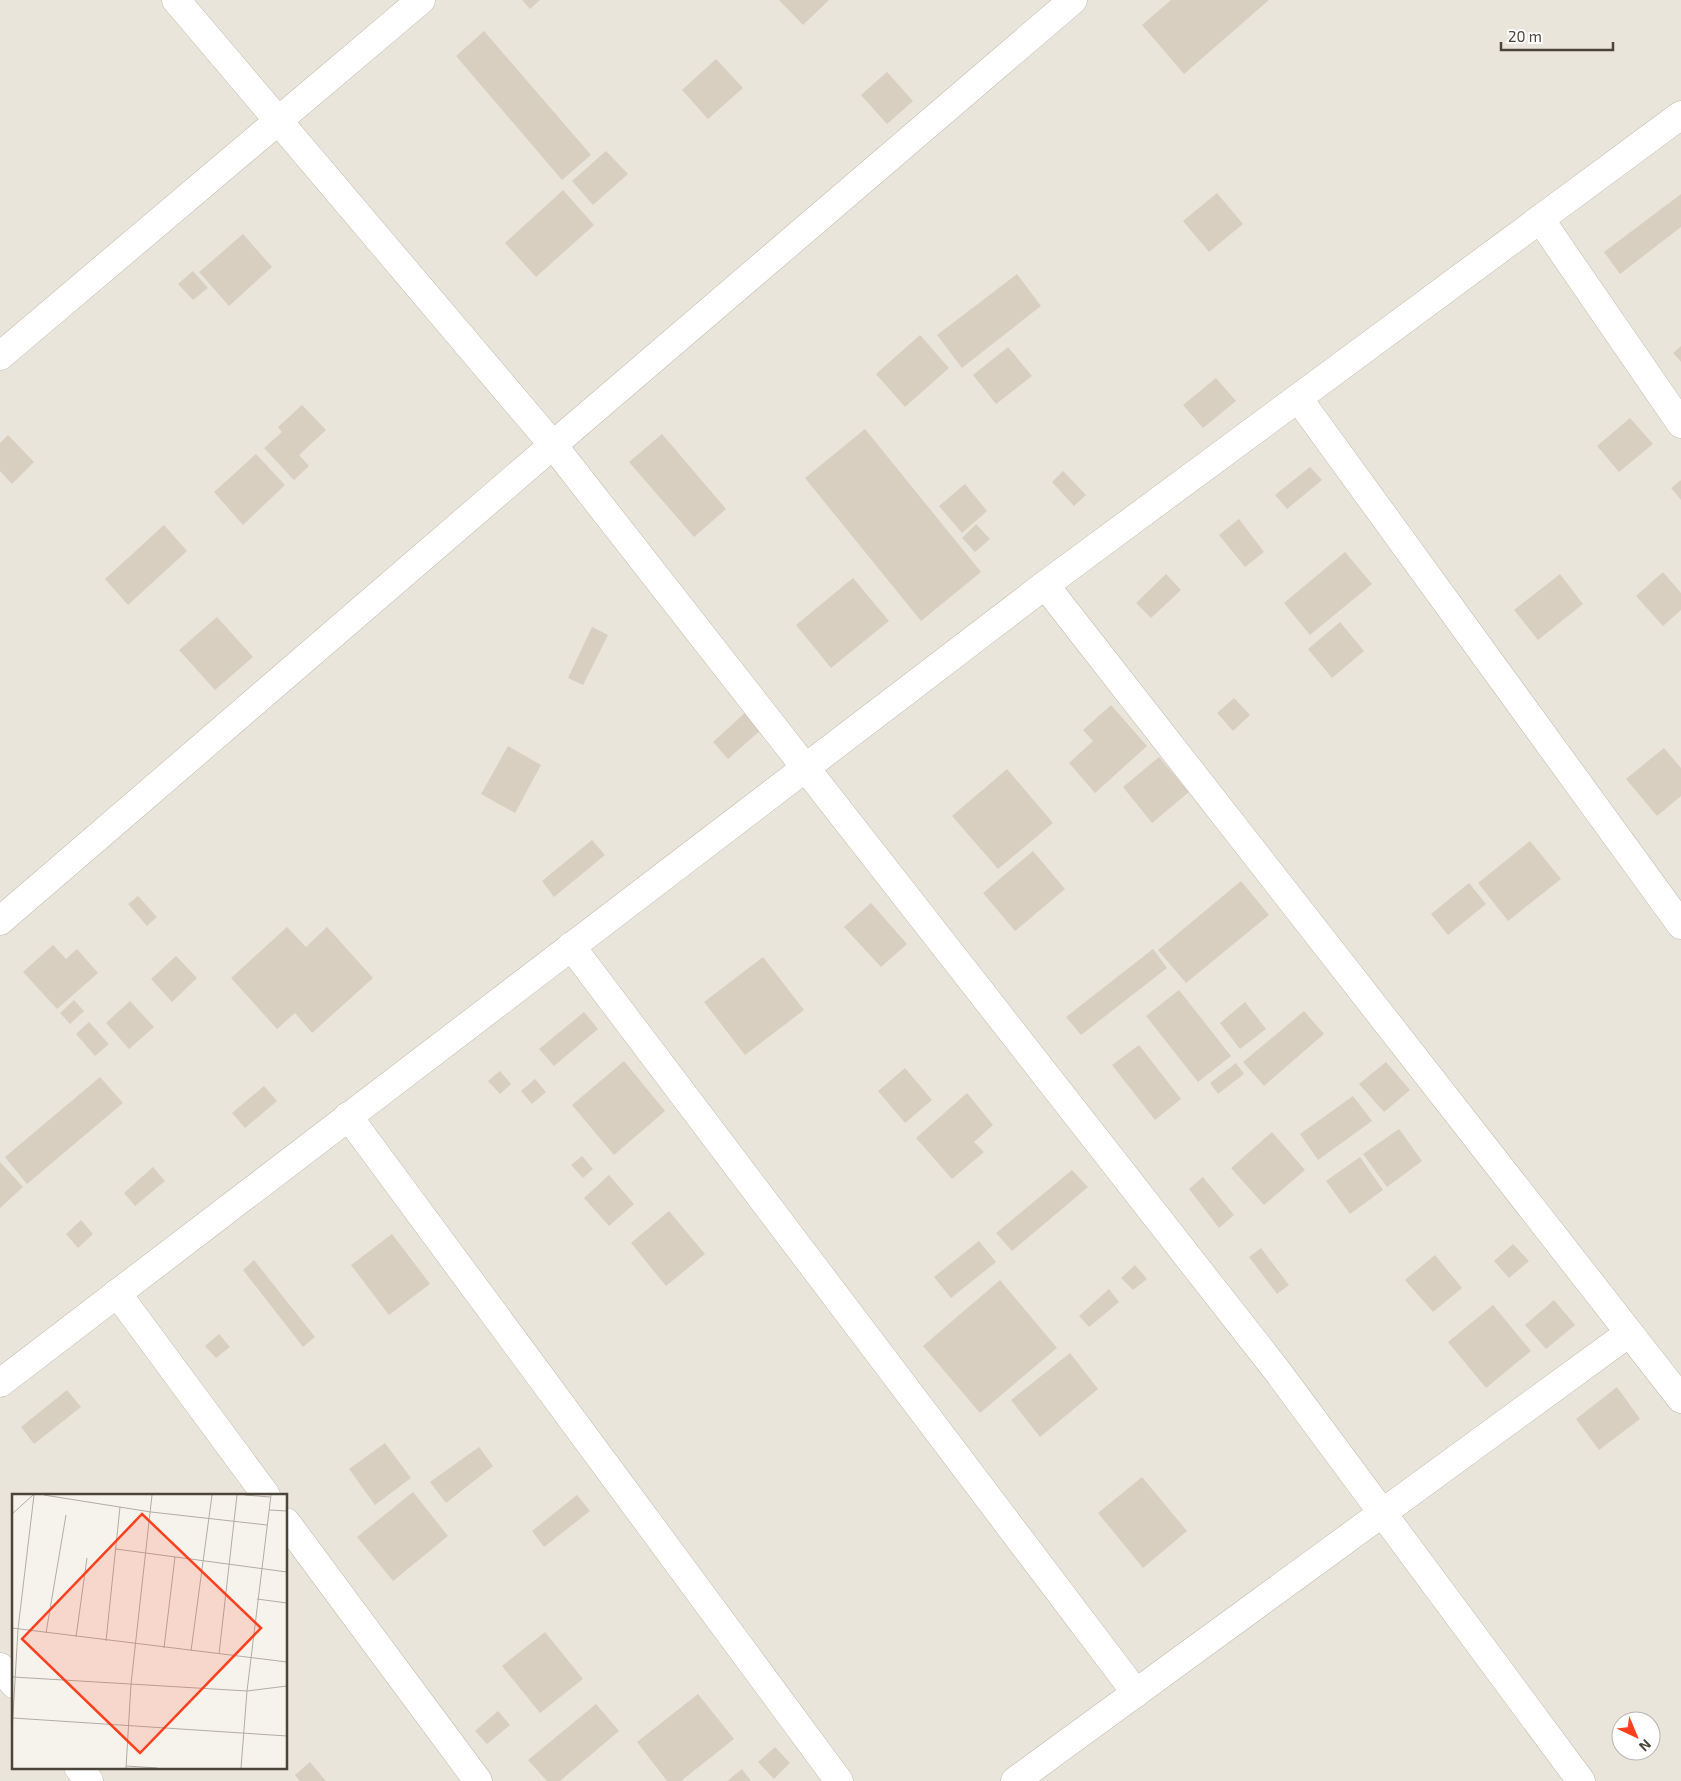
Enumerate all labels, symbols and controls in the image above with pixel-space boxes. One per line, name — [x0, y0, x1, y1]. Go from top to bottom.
scale bar — [1501, 20, 1614, 52]
text: 20 m — [1508, 27, 1542, 45]
inset map — [12, 1494, 288, 1768]
north arrow — [1611, 1711, 1661, 1761]
text: N — [1636, 1736, 1655, 1755]

